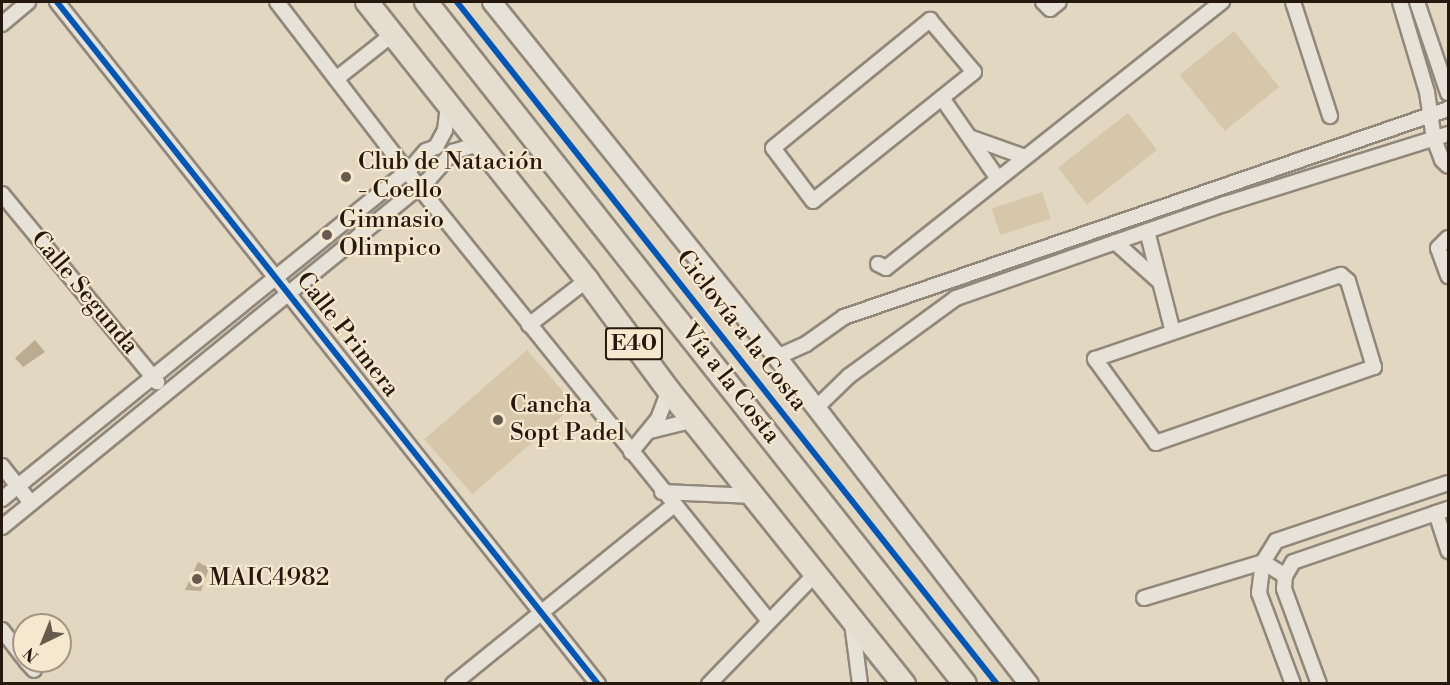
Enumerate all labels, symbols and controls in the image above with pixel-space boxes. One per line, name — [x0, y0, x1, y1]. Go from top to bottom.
place label: Club de Natación - Coello — [358, 149, 543, 205]
marker: Club de Natación - Coello — [339, 170, 353, 184]
place label: Gimnasio Olimpico — [339, 207, 444, 263]
street label: Calle Segunda — [24, 226, 144, 360]
marker: Gimnasio Olimpico — [320, 228, 334, 242]
street label: Ciclovía a la Costa — [669, 245, 813, 417]
street label: Calle Primera — [289, 267, 405, 403]
street label: Vía a la Costa — [674, 318, 786, 450]
road number: E40 — [604, 325, 664, 363]
place label: Cancha Sopt Padel — [510, 392, 625, 448]
marker: Cancha Sopt Padel — [491, 413, 505, 427]
place label: MAIC4982 — [209, 565, 329, 593]
marker: MAIC4982 — [190, 572, 204, 586]
north arrow — [12, 613, 72, 673]
text: N — [20, 643, 43, 666]

